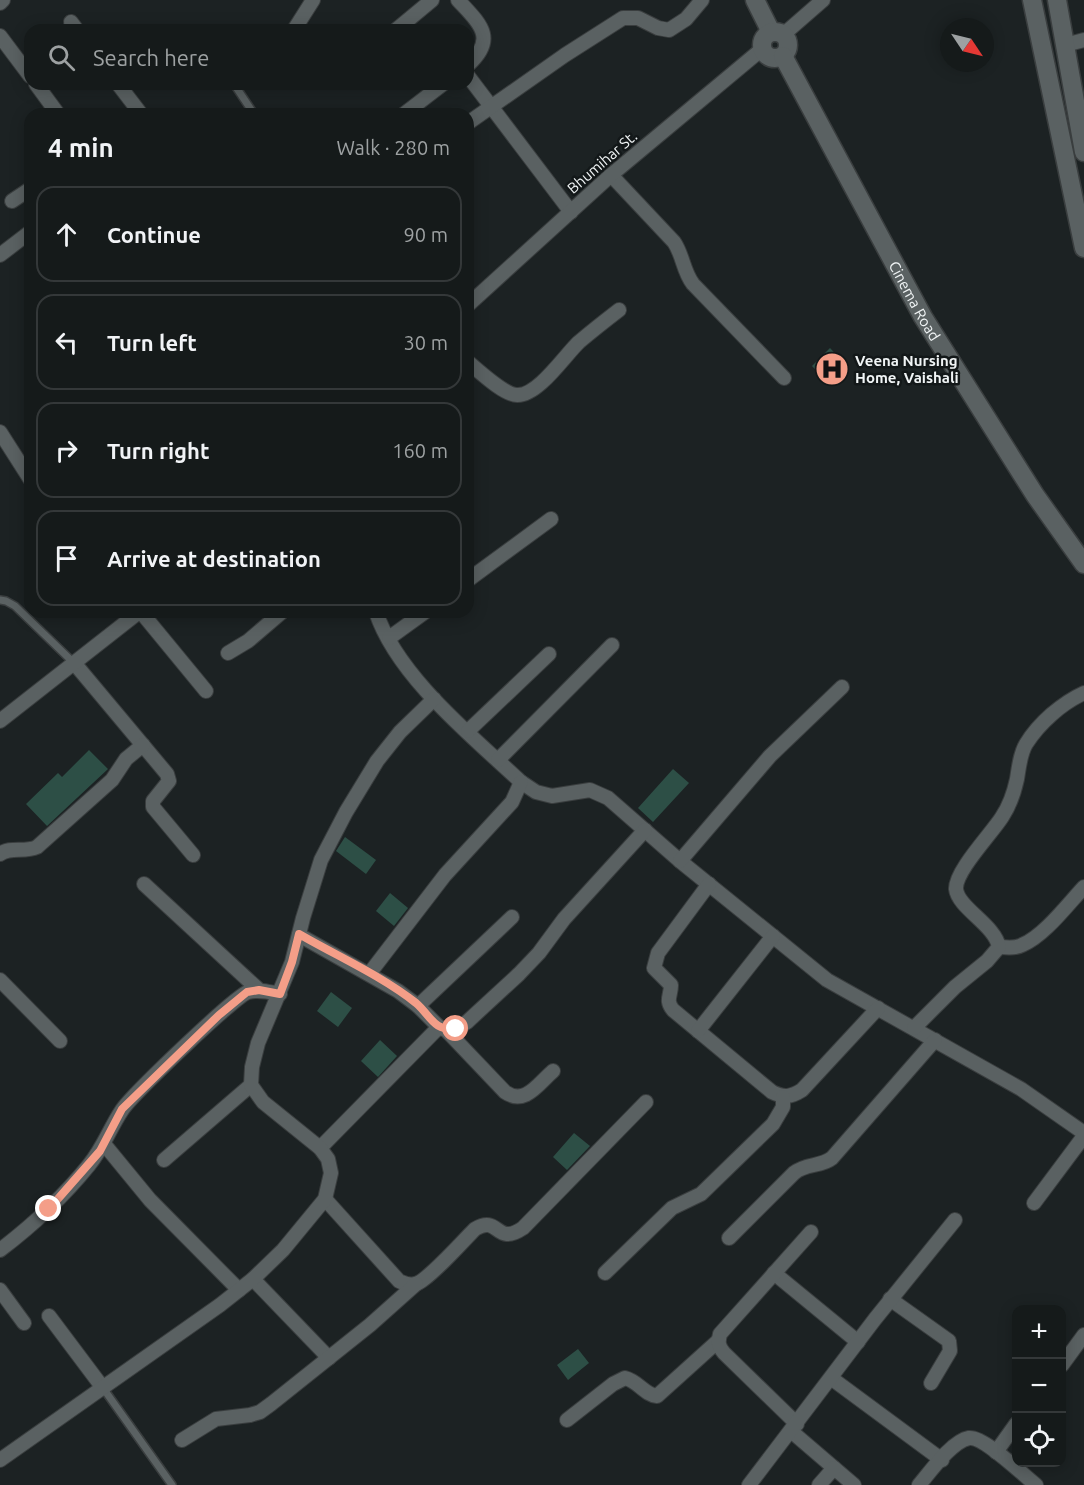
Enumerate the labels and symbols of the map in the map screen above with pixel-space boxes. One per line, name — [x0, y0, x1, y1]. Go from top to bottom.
north arrow — [940, 18, 994, 72]
street label: Bhumihar St. — [564, 127, 640, 197]
street label: Cinema Road — [886, 258, 944, 344]
hospital icon: Veena Nursing Home, Vaishali — [814, 351, 850, 387]
place label: Veena Nursing Home, Vaishali — [855, 352, 959, 386]
route start — [442, 1015, 468, 1041]
route end — [35, 1195, 61, 1221]

